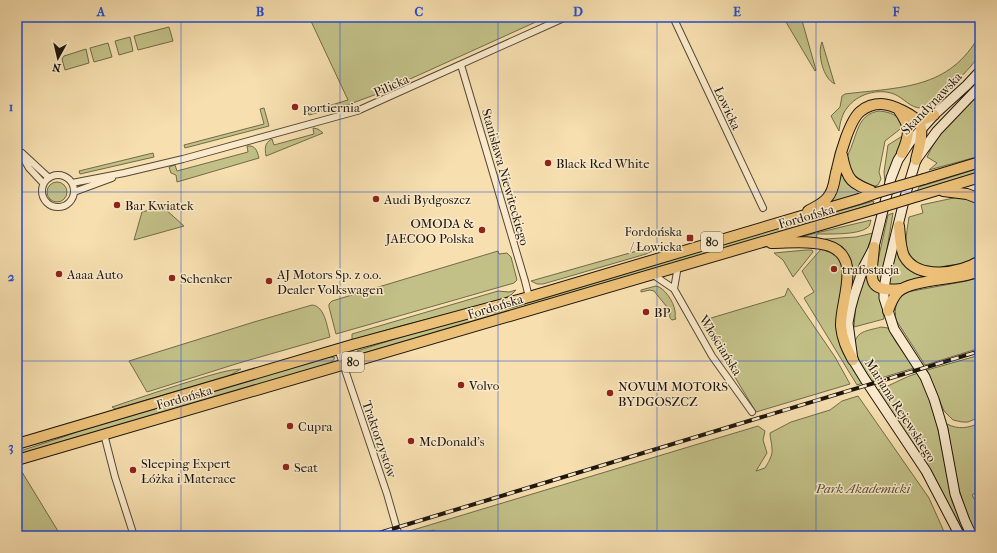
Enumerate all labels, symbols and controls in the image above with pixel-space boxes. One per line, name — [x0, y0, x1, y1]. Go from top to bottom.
text: A — [96, 4, 106, 19]
text: B — [256, 4, 265, 19]
text: C — [415, 4, 424, 19]
text: D — [573, 4, 583, 19]
text: E — [733, 4, 741, 19]
text: F — [892, 4, 900, 19]
north arrow — [38, 38, 78, 78]
text: N — [51, 60, 62, 74]
street label: Skandynawska — [898, 68, 966, 138]
street label: Pilicka — [371, 71, 412, 100]
street label: Łowicka — [711, 84, 744, 133]
text: 1 — [9, 99, 14, 114]
place label: portiernia — [302, 100, 361, 115]
marker: portiernia — [290, 102, 300, 112]
street label: Stanisława Niewiteckiego — [479, 107, 532, 248]
place label: Black Red White — [556, 156, 650, 171]
marker: Black Red White — [543, 158, 553, 168]
place label: Audi Bydgoszcz — [383, 192, 471, 207]
marker: Audi Bydgoszcz — [371, 194, 381, 204]
place label: Bar Kwiatek — [125, 198, 194, 213]
marker: Bar Kwiatek — [112, 200, 122, 210]
street label: Fordońska — [776, 201, 837, 232]
place label: OMODA & JAECOO Polska — [385, 216, 475, 246]
place label: Fordońska / Łowicka — [625, 224, 683, 254]
marker: OMODA & JAECOO Polska — [477, 225, 487, 235]
road number: 80 — [701, 232, 723, 252]
marker: Fordońska / Łowicka — [685, 233, 695, 243]
place label: trafostacja — [842, 262, 900, 277]
marker: trafostacja — [829, 264, 839, 274]
place label: Aaaa Auto — [66, 267, 123, 282]
place label: AJ Motors Sp. z o.o. Dealer Volkswagen — [276, 267, 384, 297]
text: 2 — [8, 269, 15, 284]
marker: Aaaa Auto — [54, 269, 64, 279]
place label: Schenker — [180, 271, 233, 286]
marker: Schenker — [167, 273, 177, 283]
marker: AJ Motors Sp. z o.o. Dealer Volkswagen — [264, 276, 274, 286]
street label: Fordońska — [466, 291, 526, 322]
place label: BP — [654, 305, 670, 320]
marker: BP — [641, 307, 651, 317]
street label: Włościańska — [696, 312, 746, 379]
road number: 80 — [342, 352, 364, 372]
street label: Mariana Rejewskiego — [862, 356, 940, 465]
place label: Volvo — [468, 378, 500, 393]
place label: NOVUM MOTORS BYDGOSZCZ — [618, 379, 728, 409]
marker: Volvo — [456, 380, 466, 390]
street label: Fordońska — [154, 382, 215, 413]
marker: NOVUM MOTORS BYDGOSZCZ — [605, 388, 615, 398]
street label: Traktorzystów — [359, 398, 400, 480]
place label: Cupra — [298, 419, 334, 434]
marker: Cupra — [285, 421, 295, 431]
place label: McDonald's — [419, 434, 485, 449]
marker: McDonald's — [406, 436, 416, 446]
text: 3 — [8, 439, 14, 455]
place label: Sleeping Expert Łóżka i Materace — [141, 456, 237, 486]
place label: Seat — [294, 460, 318, 475]
marker: Seat — [281, 462, 291, 472]
marker: Sleeping Expert Łóżka i Materace — [128, 465, 138, 475]
park label: Park Akademicki — [815, 481, 912, 496]

